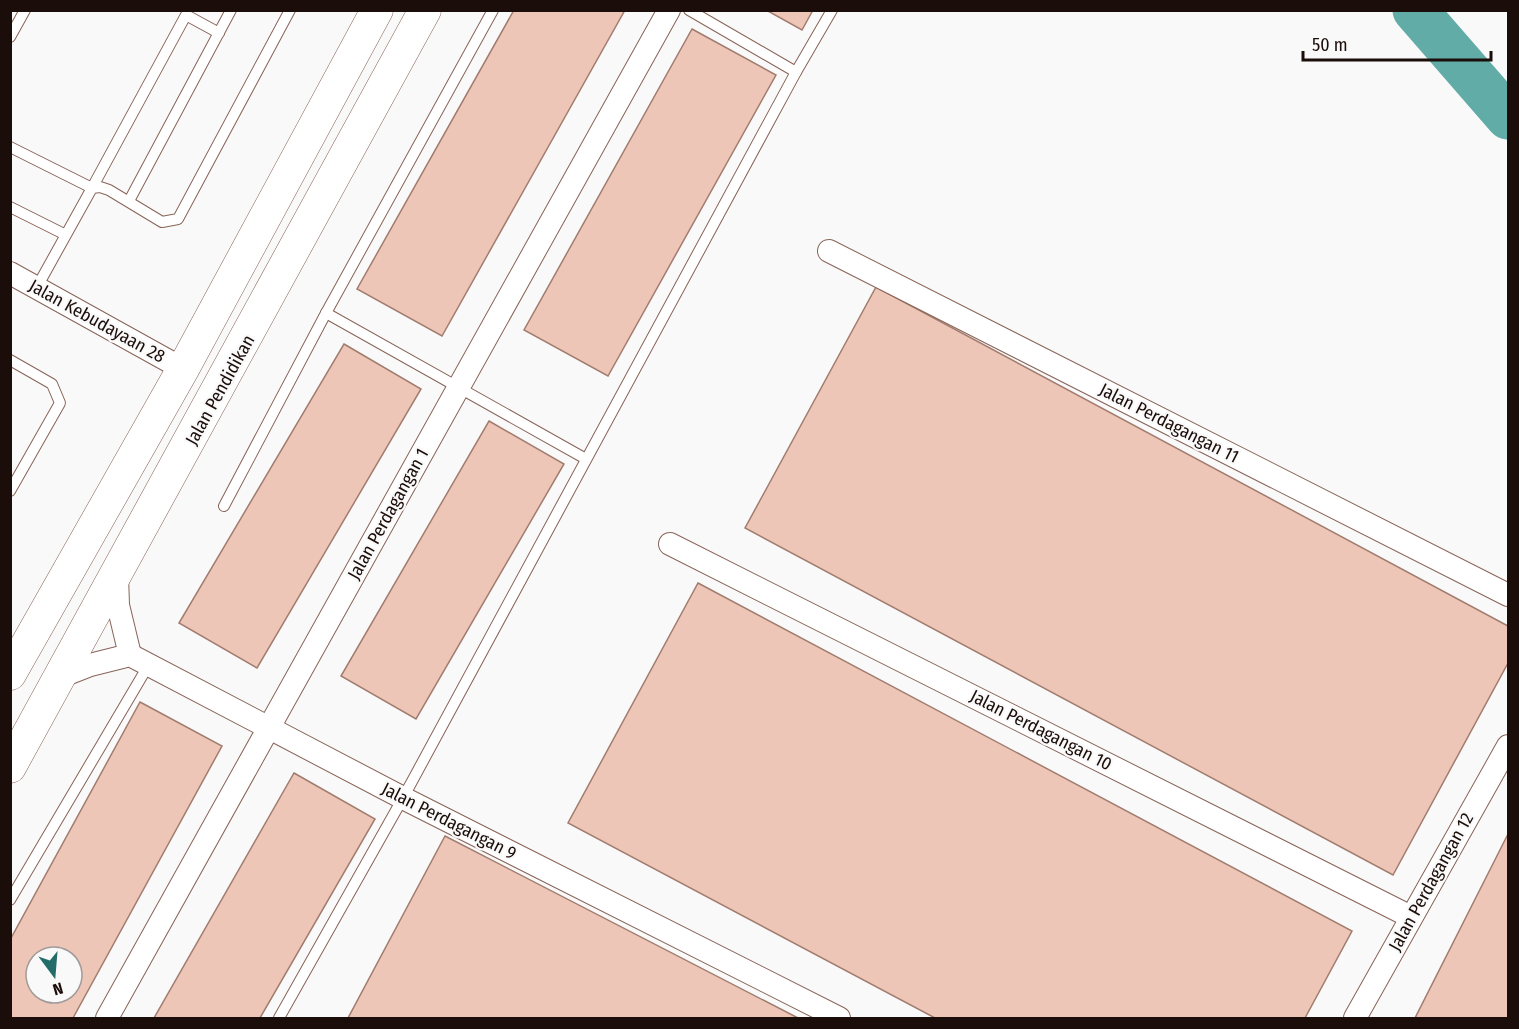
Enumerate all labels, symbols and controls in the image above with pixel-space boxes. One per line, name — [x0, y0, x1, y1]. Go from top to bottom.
scale bar — [1303, 24, 1490, 62]
text: 50 m — [1312, 34, 1348, 56]
street label: Jalan Kebudayaan 28 — [25, 275, 169, 367]
street label: Jalan Pendidikan — [181, 331, 259, 449]
street label: Jalan Perdagangan 11 — [1096, 378, 1242, 468]
street label: Jalan Perdagangan 1 — [343, 445, 433, 583]
street label: Jalan Perdagangan 10 — [966, 685, 1116, 775]
street label: Jalan Perdagangan 9 — [378, 778, 520, 864]
street label: Jalan Perdagangan 12 — [1384, 809, 1478, 955]
north arrow — [24, 945, 84, 1005]
text: N — [51, 978, 65, 999]

